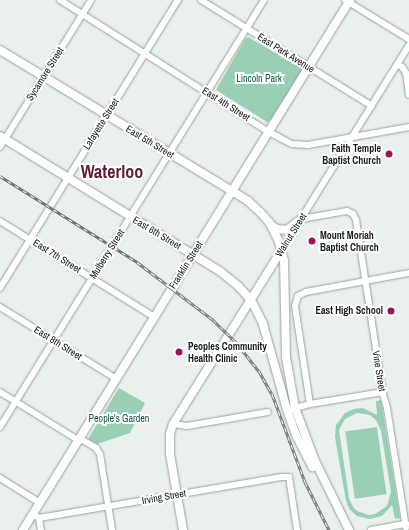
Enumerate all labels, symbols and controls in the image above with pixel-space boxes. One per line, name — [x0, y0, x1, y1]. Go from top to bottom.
street label: East Park Avenue — [255, 31, 317, 75]
street label: Sycamore Street — [24, 45, 66, 103]
park label: Lincoln Park — [236, 73, 282, 85]
street label: East 4th Street — [200, 85, 252, 123]
street label: Lafayette Street — [81, 96, 121, 152]
street label: East 5th Street — [124, 123, 176, 161]
place label: Faith Temple Baptist Church — [322, 142, 381, 166]
marker: Faith Temple Baptist Church — [384, 149, 394, 159]
district label: Waterloo — [81, 161, 143, 183]
street label: Walnut Street — [273, 211, 309, 259]
street label: East 6th Street — [131, 214, 183, 252]
street label: Mulberry Street — [87, 227, 127, 281]
place label: Mount Moriah Baptist Church — [320, 229, 379, 252]
marker: Mount Moriah Baptist Church — [307, 236, 317, 246]
street label: East 7th Street — [31, 237, 83, 275]
street label: Franklin Street — [167, 239, 205, 291]
place label: East High School — [316, 305, 383, 317]
marker: East High School — [386, 306, 396, 316]
street label: East 8th Street — [32, 324, 84, 362]
place label: Peoples Community Health Clinic — [188, 340, 267, 364]
marker: Peoples Community Health Clinic — [173, 346, 185, 358]
street label: Vine Street — [370, 350, 388, 392]
park label: People's Garden — [89, 413, 149, 425]
street label: Irving Street — [141, 487, 187, 507]

